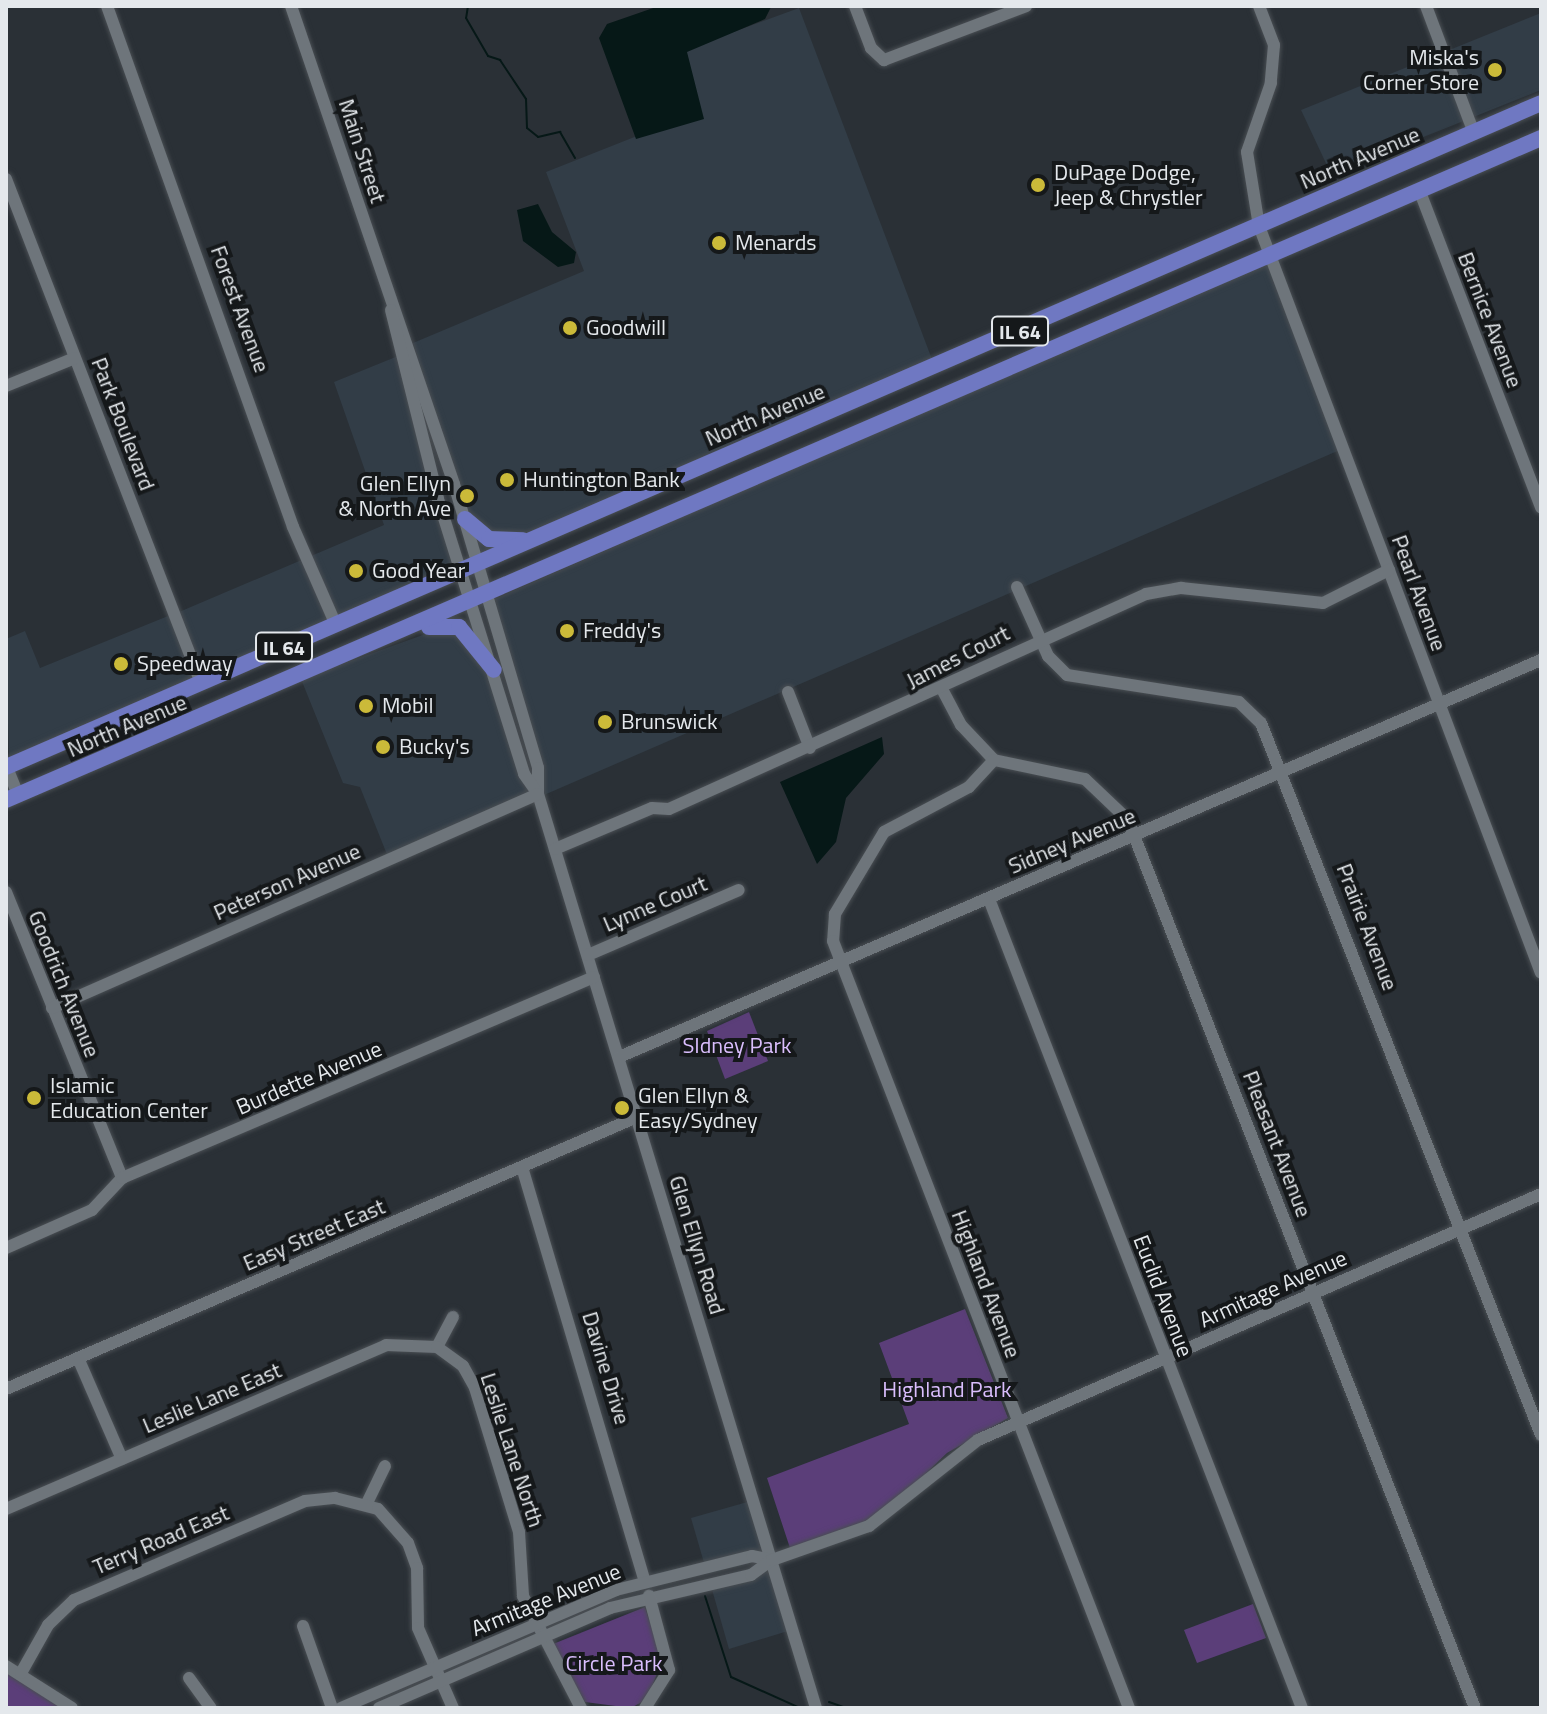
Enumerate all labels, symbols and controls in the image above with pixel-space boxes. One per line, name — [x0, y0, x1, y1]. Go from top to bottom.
place label: Miska's Corner Store — [1363, 44, 1479, 96]
marker: Miska's Corner Store — [1486, 61, 1504, 79]
street label: Main Street — [333, 96, 391, 206]
street label: North Avenue — [1296, 121, 1424, 195]
place label: DuPage Dodge, Jeep & Chrystler — [1054, 159, 1202, 210]
marker: DuPage Dodge, Jeep & Chrystler — [1029, 176, 1047, 194]
place label: Menards — [735, 230, 817, 256]
marker: Menards — [710, 234, 728, 252]
street label: Forest Avenue — [205, 242, 275, 376]
street label: Bernice Avenue — [1452, 248, 1528, 392]
place label: Goodwill — [586, 315, 666, 341]
road number: IL 64 — [990, 315, 1050, 347]
marker: Goodwill — [561, 319, 579, 337]
street label: Park Boulevard — [86, 354, 160, 494]
street label: North Avenue — [701, 378, 829, 452]
place label: Huntington Bank — [523, 467, 680, 493]
place label: Glen Ellyn & North Ave — [338, 470, 451, 522]
marker: Huntington Bank — [498, 471, 516, 489]
marker: Glen Ellyn & North Ave — [458, 487, 476, 505]
street label: Pearl Avenue — [1386, 531, 1452, 655]
place label: Good Year — [372, 558, 465, 584]
marker: Good Year — [347, 562, 365, 580]
place label: Freddy's — [583, 618, 661, 644]
street label: James Court — [902, 620, 1014, 694]
marker: Freddy's — [558, 622, 576, 640]
road number: IL 64 — [254, 631, 314, 663]
place label: Speedway — [137, 651, 233, 677]
marker: Speedway — [112, 655, 130, 673]
street label: North Avenue — [63, 689, 191, 763]
place label: Mobil — [382, 693, 433, 719]
marker: Mobil — [357, 697, 375, 715]
place label: Brunswick — [621, 709, 718, 735]
marker: Brunswick — [596, 713, 614, 731]
place label: Bucky's — [399, 734, 470, 760]
marker: Bucky's — [374, 738, 392, 756]
street label: Sidney Avenue — [1005, 802, 1139, 880]
street label: Peterson Avenue — [210, 838, 364, 926]
street label: Prairie Avenue — [1331, 860, 1403, 994]
street label: Lynne Court — [599, 870, 711, 938]
street label: Goodrich Avenue — [23, 907, 105, 1061]
park label: SIdney Park — [682, 1033, 792, 1059]
street label: Burdette Avenue — [232, 1035, 386, 1121]
street label: Pleasant Avenue — [1237, 1067, 1317, 1221]
place label: Islamic Education Center — [50, 1072, 208, 1124]
place label: Glen Ellyn & Easy/Sydney — [638, 1082, 758, 1134]
marker: Islamic Education Center — [25, 1089, 43, 1107]
marker: Glen Ellyn & Easy/Sydney — [613, 1099, 631, 1117]
street label: Glen Ellyn Road — [663, 1172, 731, 1318]
street label: Easy Street East — [239, 1193, 389, 1277]
street label: Highland Avenue — [946, 1206, 1026, 1362]
street label: Euclid Avenue — [1128, 1231, 1198, 1361]
street label: Armitage Avenue — [1195, 1245, 1351, 1333]
street label: Davine Drive — [576, 1308, 636, 1428]
street label: Leslie Lane East — [139, 1357, 285, 1439]
street label: Leslie Lane North — [475, 1370, 549, 1530]
park label: Highland Park — [882, 1377, 1012, 1403]
street label: Terry Road East — [89, 1500, 233, 1580]
street label: Armitage Avenue — [467, 1558, 625, 1642]
park label: Circle Park — [566, 1651, 662, 1677]

